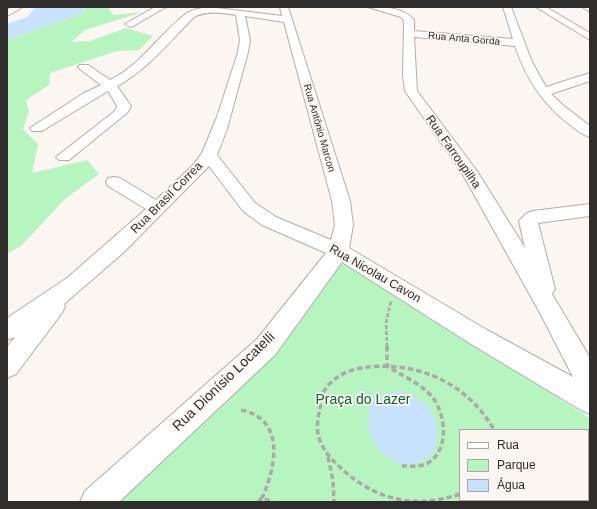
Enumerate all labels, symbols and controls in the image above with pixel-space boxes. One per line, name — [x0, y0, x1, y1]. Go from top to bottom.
street label: Rua Anta Gorda — [427, 30, 501, 48]
street label: Rua Antônio Marcon — [301, 83, 337, 173]
street label: Rua Farroupilha — [422, 113, 484, 191]
street label: Rua Brasil Correa — [128, 159, 206, 237]
street label: Rua Nicolau Cavon — [327, 242, 423, 306]
street label: Rua Dionísio Locatelli — [169, 329, 279, 435]
park label: Praça do Lazer — [316, 392, 410, 408]
legend — [459, 429, 589, 501]
text: Rua — [497, 438, 519, 452]
text: Parque — [497, 458, 536, 472]
text: Água — [497, 478, 525, 492]

